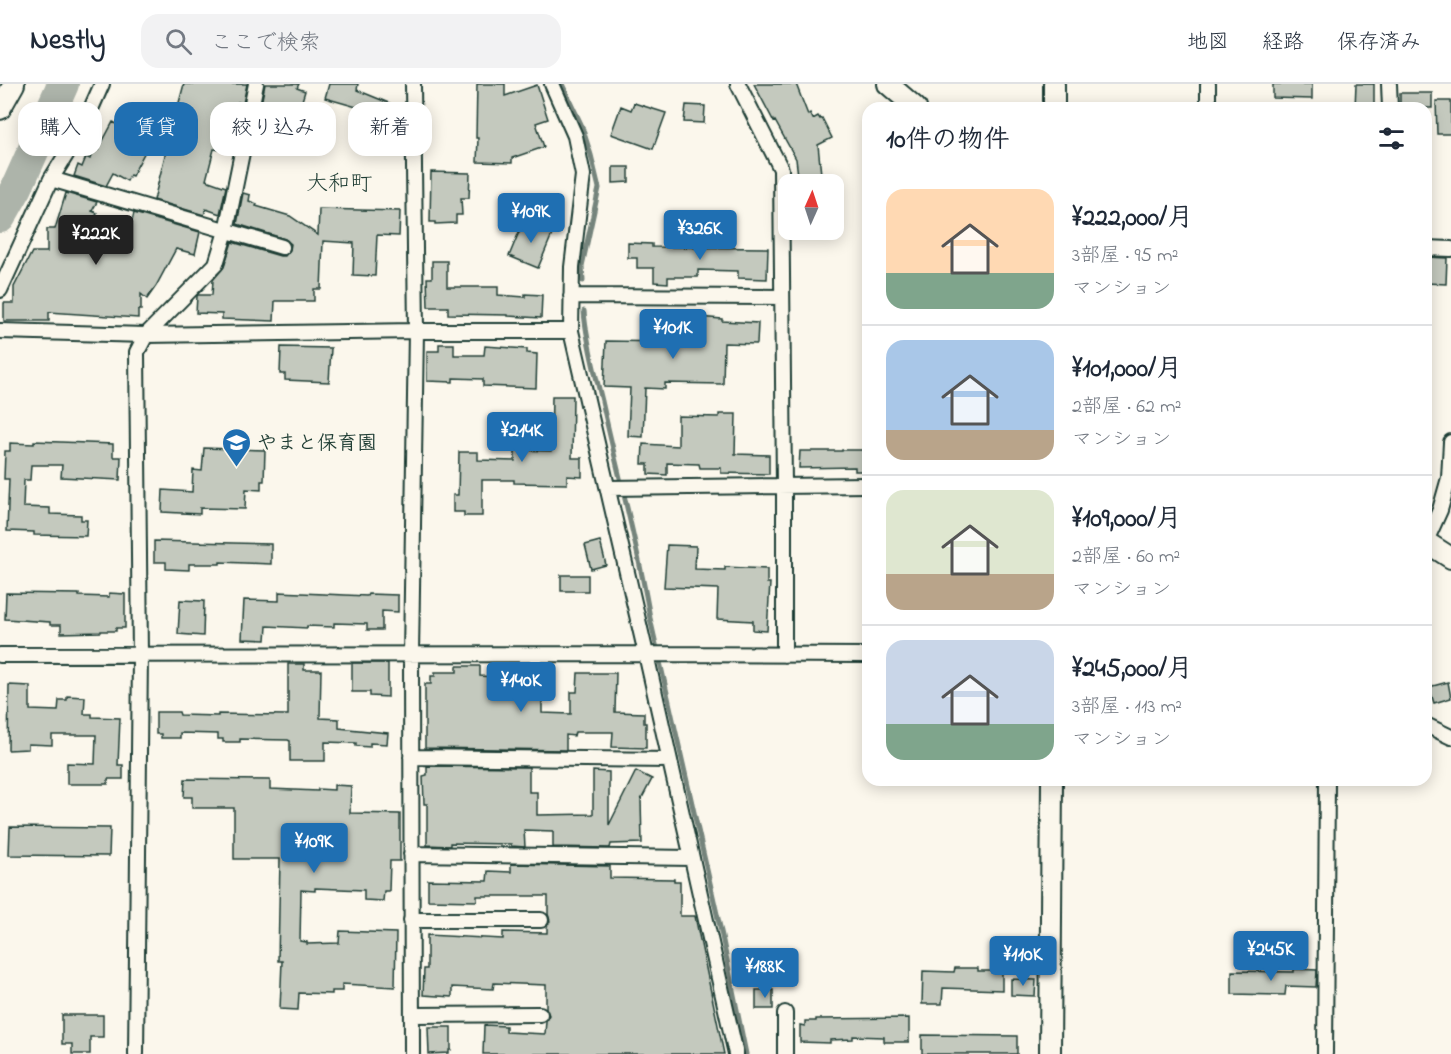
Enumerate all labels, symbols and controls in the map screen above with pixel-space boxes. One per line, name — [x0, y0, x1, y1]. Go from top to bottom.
search box — [141, 14, 561, 68]
text: Nestly — [30, 21, 105, 62]
icon: search — [162, 25, 195, 58]
text: ここで検索 — [210, 28, 320, 60]
text: 地図 — [1187, 28, 1229, 58]
text: 経路 — [1262, 28, 1304, 58]
text: 保存済み — [1337, 28, 1421, 58]
chip: 購入 — [18, 102, 102, 156]
chip: 賃貸 — [114, 102, 198, 156]
chip: 絞り込み — [210, 102, 336, 156]
chip: 新着 — [348, 102, 432, 156]
text: 10件の物件 — [886, 122, 1010, 160]
icon: filters — [1375, 122, 1408, 155]
district label: 大和町 — [306, 169, 372, 201]
north arrow — [778, 174, 844, 240]
map controls — [778, 174, 844, 240]
pin: ¥109K — [489, 193, 573, 244]
text: ¥109K — [512, 198, 550, 227]
text: ¥222,000/月 — [1072, 200, 1193, 238]
pin: ¥326K — [658, 210, 742, 261]
icon: home — [934, 213, 1006, 285]
pin: ¥222K — [54, 215, 138, 266]
text: ¥326K — [678, 215, 722, 244]
text: ¥222K — [72, 220, 120, 249]
text: 3部屋 · 95 m² — [1072, 242, 1178, 271]
text: マンション — [1072, 275, 1171, 304]
pin: ¥101K — [631, 309, 715, 360]
text: ¥101K — [654, 314, 692, 343]
text: ¥101,000/月 — [1072, 351, 1182, 389]
icon: home — [934, 364, 1006, 436]
text: 2部屋 · 62 m² — [1072, 393, 1181, 422]
pin: ¥214K — [480, 412, 564, 463]
text: ¥214K — [501, 417, 543, 446]
school or university icon: やまと保育園 — [220, 426, 252, 468]
text: マンション — [1072, 426, 1171, 455]
place label: やまと保育園 — [257, 430, 377, 459]
text: ¥109,000/月 — [1072, 501, 1182, 539]
icon: home — [934, 514, 1006, 586]
text: 2部屋 · 60 m² — [1072, 543, 1180, 572]
text: マンション — [1072, 576, 1171, 605]
text: ¥245,000/月 — [1072, 651, 1193, 689]
pin: ¥140K — [479, 662, 563, 713]
icon: home — [934, 664, 1006, 736]
text: ¥140K — [501, 667, 541, 696]
text: 3部屋 · 113 m² — [1072, 693, 1182, 722]
text: マンション — [1072, 726, 1171, 755]
pin: ¥109K — [272, 823, 356, 874]
text: ¥109K — [295, 828, 333, 857]
pin: ¥245K — [1229, 931, 1313, 982]
pin: ¥110K — [981, 936, 1065, 987]
text: ¥245K — [1247, 936, 1295, 965]
text: ¥110K — [1004, 941, 1042, 970]
pin: ¥188K — [723, 948, 807, 999]
text: ¥188K — [746, 953, 784, 982]

